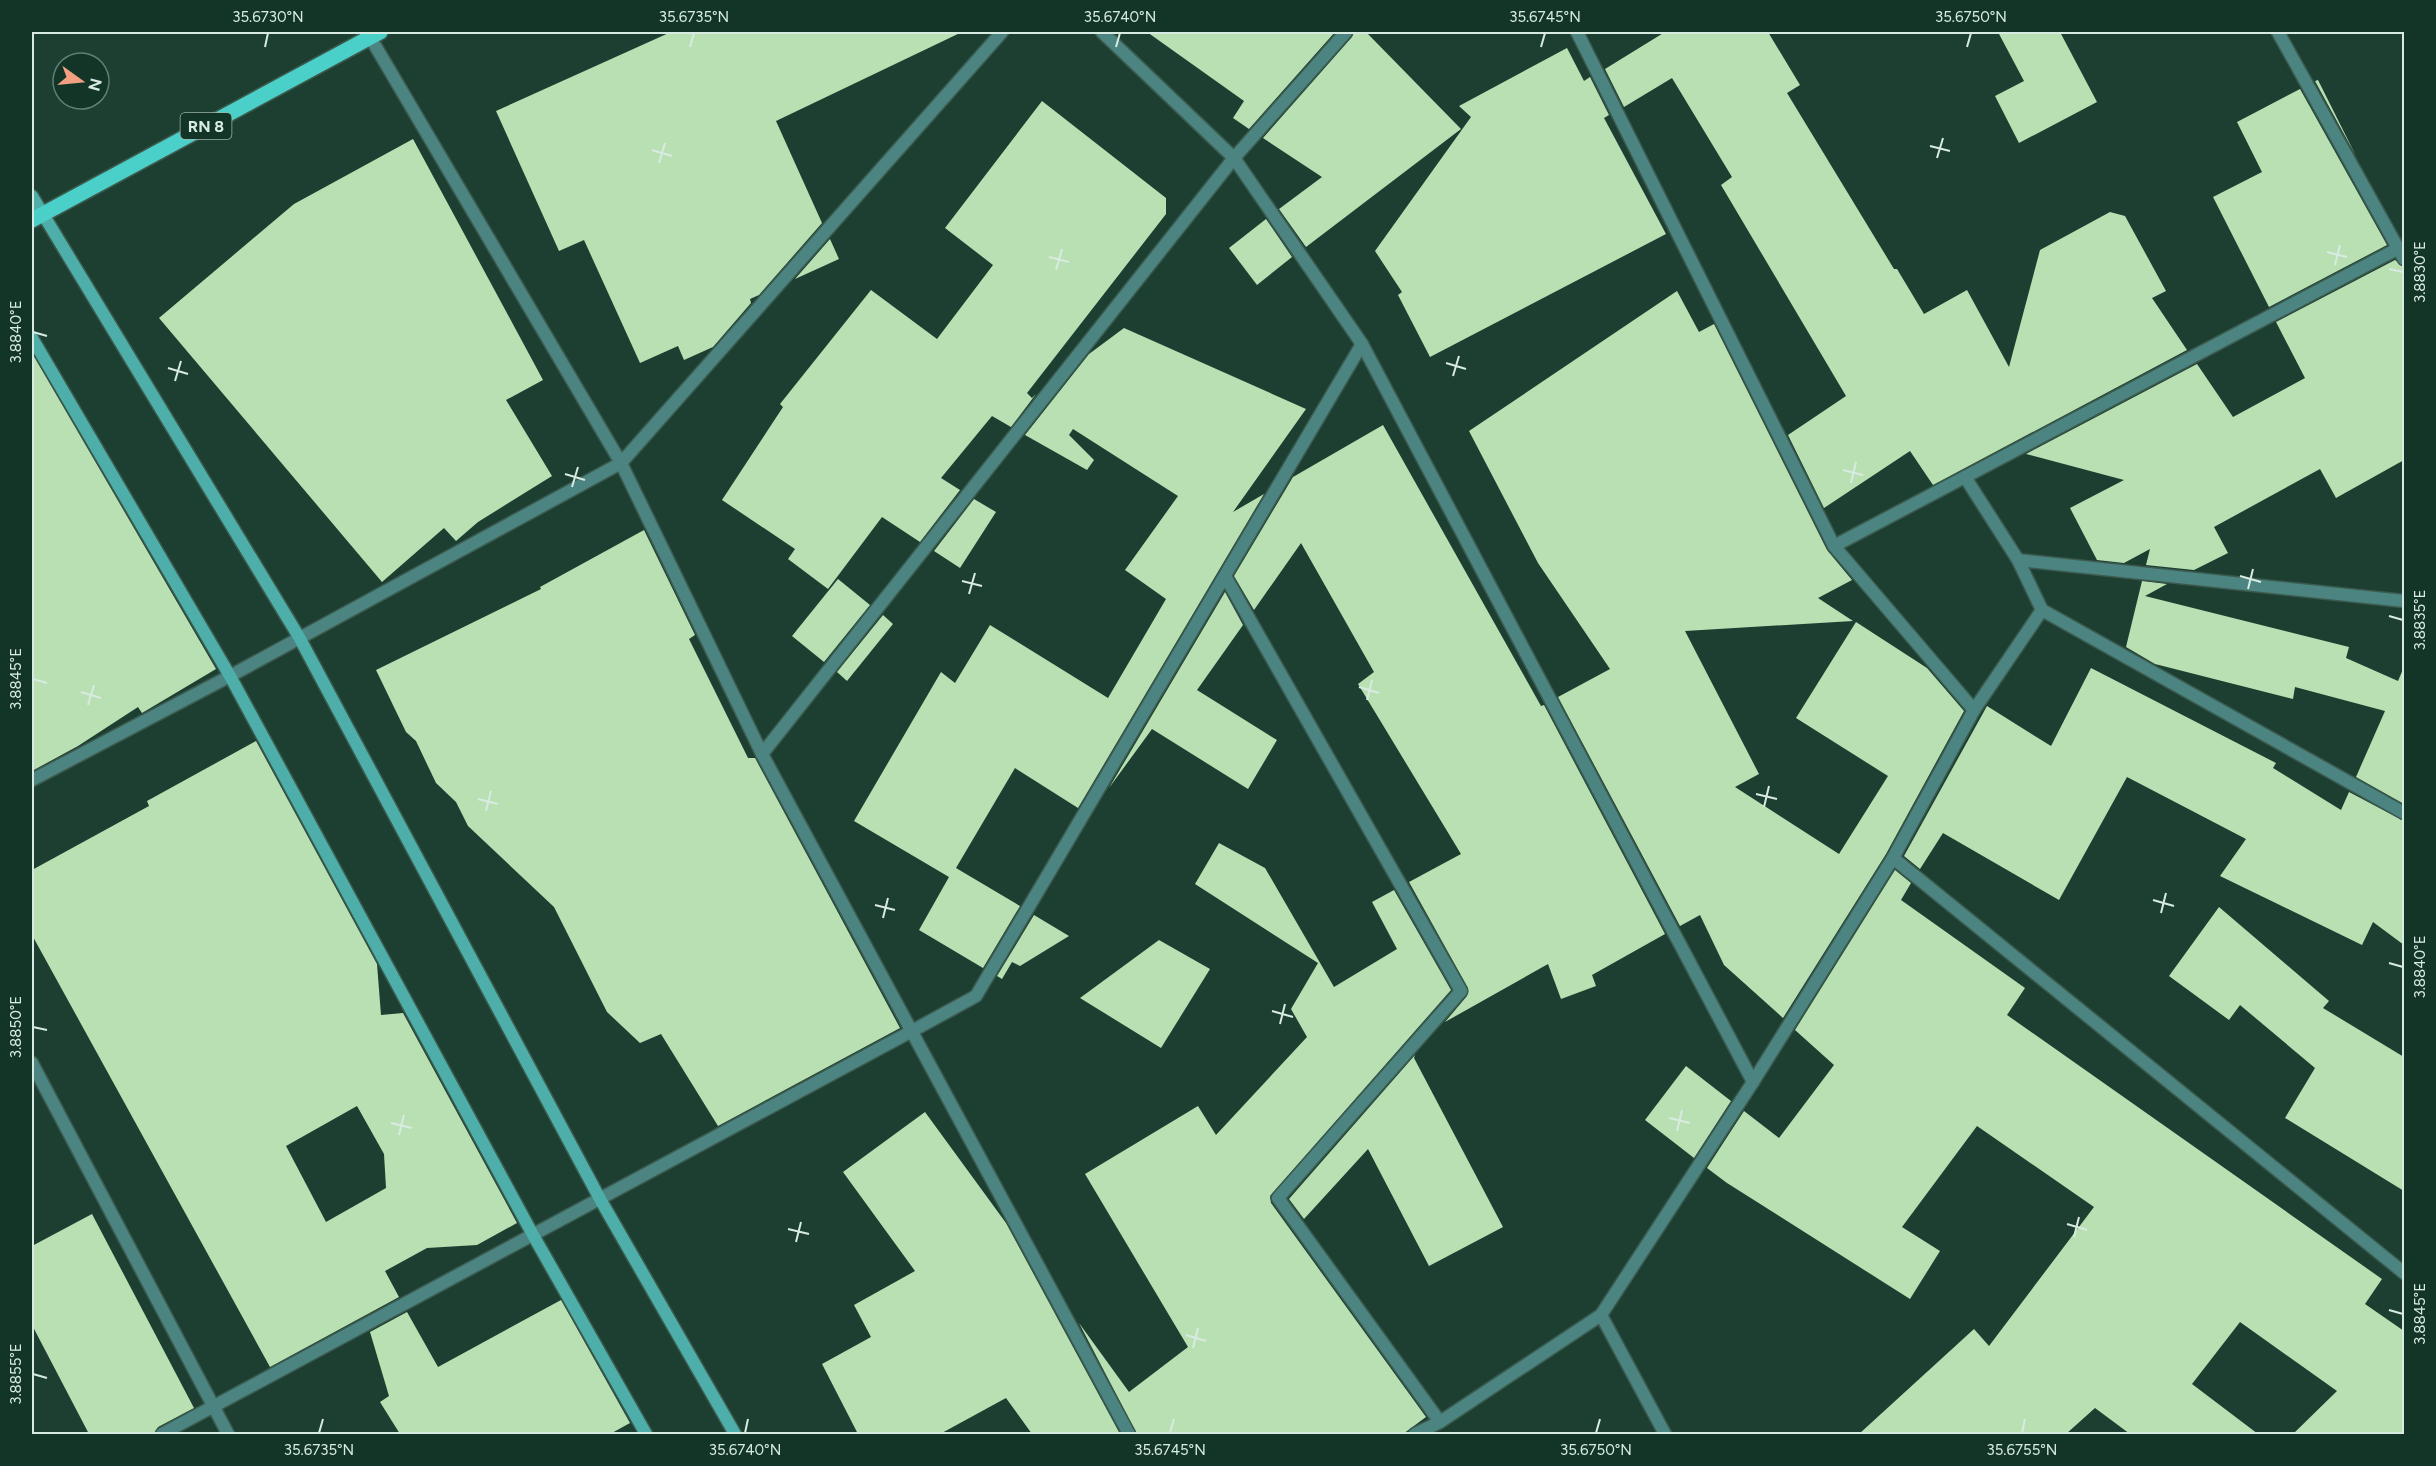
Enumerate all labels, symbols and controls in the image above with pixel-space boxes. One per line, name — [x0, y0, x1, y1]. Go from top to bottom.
text: 35.6730°N — [232, 8, 304, 26]
text: 35.6735°N — [659, 8, 729, 26]
text: 35.6740°N — [1084, 8, 1156, 26]
text: 35.6745°N — [1509, 8, 1581, 26]
text: 35.6750°N — [1935, 8, 2007, 26]
north arrow — [51, 51, 111, 111]
text: N — [84, 76, 106, 93]
road number: RN 8 — [180, 113, 232, 139]
text: 3.8830°E — [2411, 241, 2429, 303]
text: 3.8840°E — [7, 300, 25, 364]
text: 3.8835°E — [2411, 590, 2429, 650]
text: 3.8845°E — [7, 648, 25, 710]
text: 3.8840°E — [2411, 935, 2429, 999]
text: 3.8850°E — [7, 996, 25, 1058]
text: 3.8845°E — [2411, 1283, 2429, 1345]
text: 3.8855°E — [7, 1343, 25, 1405]
text: 35.6735°N — [284, 1441, 354, 1459]
text: 35.6740°N — [709, 1441, 781, 1459]
text: 35.6745°N — [1134, 1441, 1206, 1459]
text: 35.6750°N — [1560, 1441, 1632, 1459]
text: 35.6755°N — [1987, 1441, 2057, 1459]

